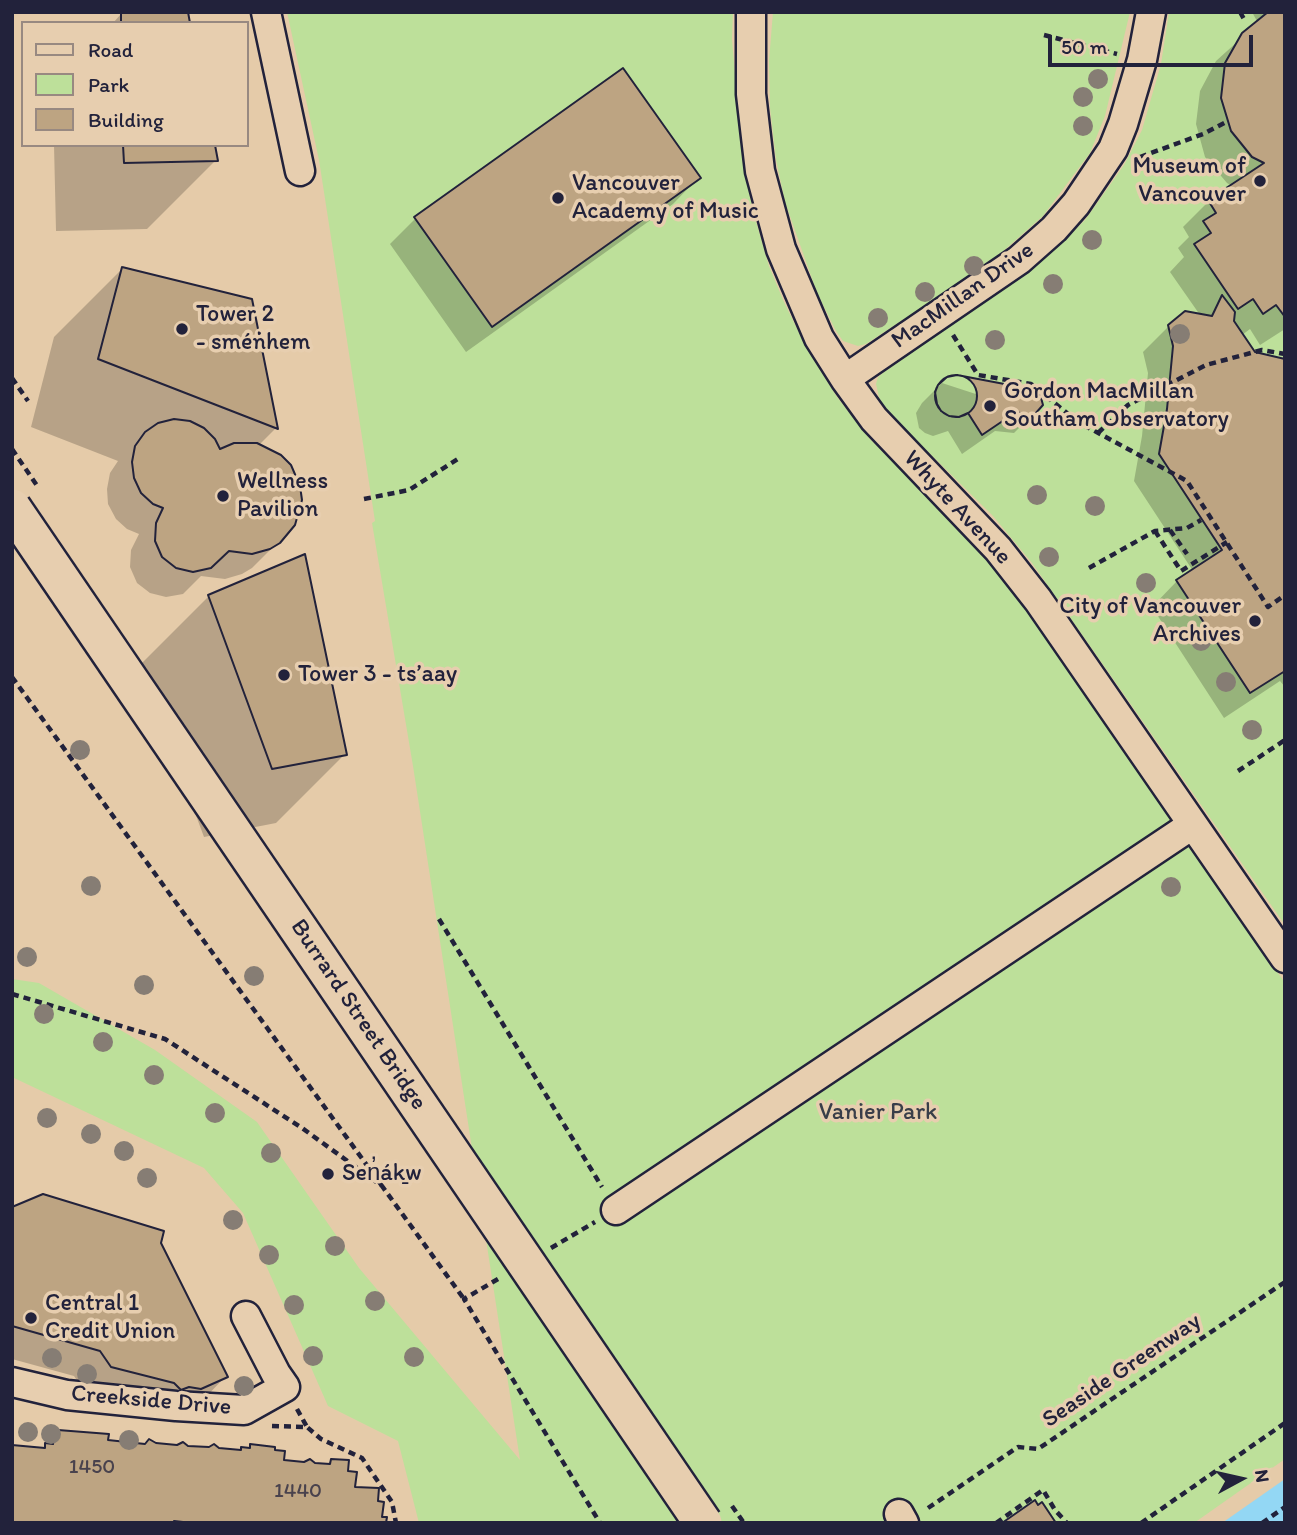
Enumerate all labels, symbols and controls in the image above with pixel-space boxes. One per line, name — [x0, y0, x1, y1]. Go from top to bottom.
legend — [21, 21, 248, 147]
scale bar — [1052, 21, 1257, 65]
text: 50 m — [1061, 34, 1107, 59]
text: Road — [88, 37, 133, 62]
text: Park — [88, 72, 129, 97]
text: Building — [88, 107, 164, 132]
place label: Museum of Vancouver — [1132, 153, 1246, 209]
place label: Vancouver Academy of Music — [572, 170, 759, 226]
marker: Museum of Vancouver — [1252, 173, 1268, 189]
marker: Vancouver Academy of Music — [550, 190, 566, 206]
street label: MacMillan Drive — [886, 236, 1040, 356]
place label: Tower 2 - sméṅhem — [196, 301, 310, 357]
marker: Tower 2 - sméṅhem — [174, 321, 190, 337]
place label: Gordon MacMillan Southam Observatory — [1004, 378, 1229, 434]
marker: Gordon MacMillan Southam Observatory — [982, 398, 998, 414]
street label: Whyte Avenue — [897, 445, 1017, 571]
place label: Wellness Pavilion — [237, 468, 328, 524]
marker: Wellness Pavilion — [215, 488, 231, 504]
place label: City of Vancouver Archives — [1059, 593, 1241, 649]
marker: City of Vancouver Archives — [1247, 613, 1263, 629]
place label: Tower 3 - ts’aay — [298, 661, 457, 689]
marker: Tower 3 - ts’aay — [276, 667, 292, 683]
street label: Burrard Street Bridge — [283, 914, 433, 1116]
park label: Vanier Park — [819, 1099, 937, 1127]
place label: Sen̓áḵw — [342, 1160, 422, 1188]
marker: Sen̓áḵw — [320, 1166, 336, 1182]
place label: Central 1 Credit Union — [45, 1290, 175, 1346]
street label: Seaside Greenway — [1037, 1307, 1207, 1435]
marker: Central 1 Credit Union — [23, 1310, 39, 1326]
street label: Creekside Drive — [70, 1380, 232, 1422]
north arrow — [1206, 1444, 1276, 1514]
house number: 1450 — [69, 1455, 115, 1481]
text: N — [1250, 1468, 1275, 1484]
house number: 1440 — [274, 1479, 322, 1505]

